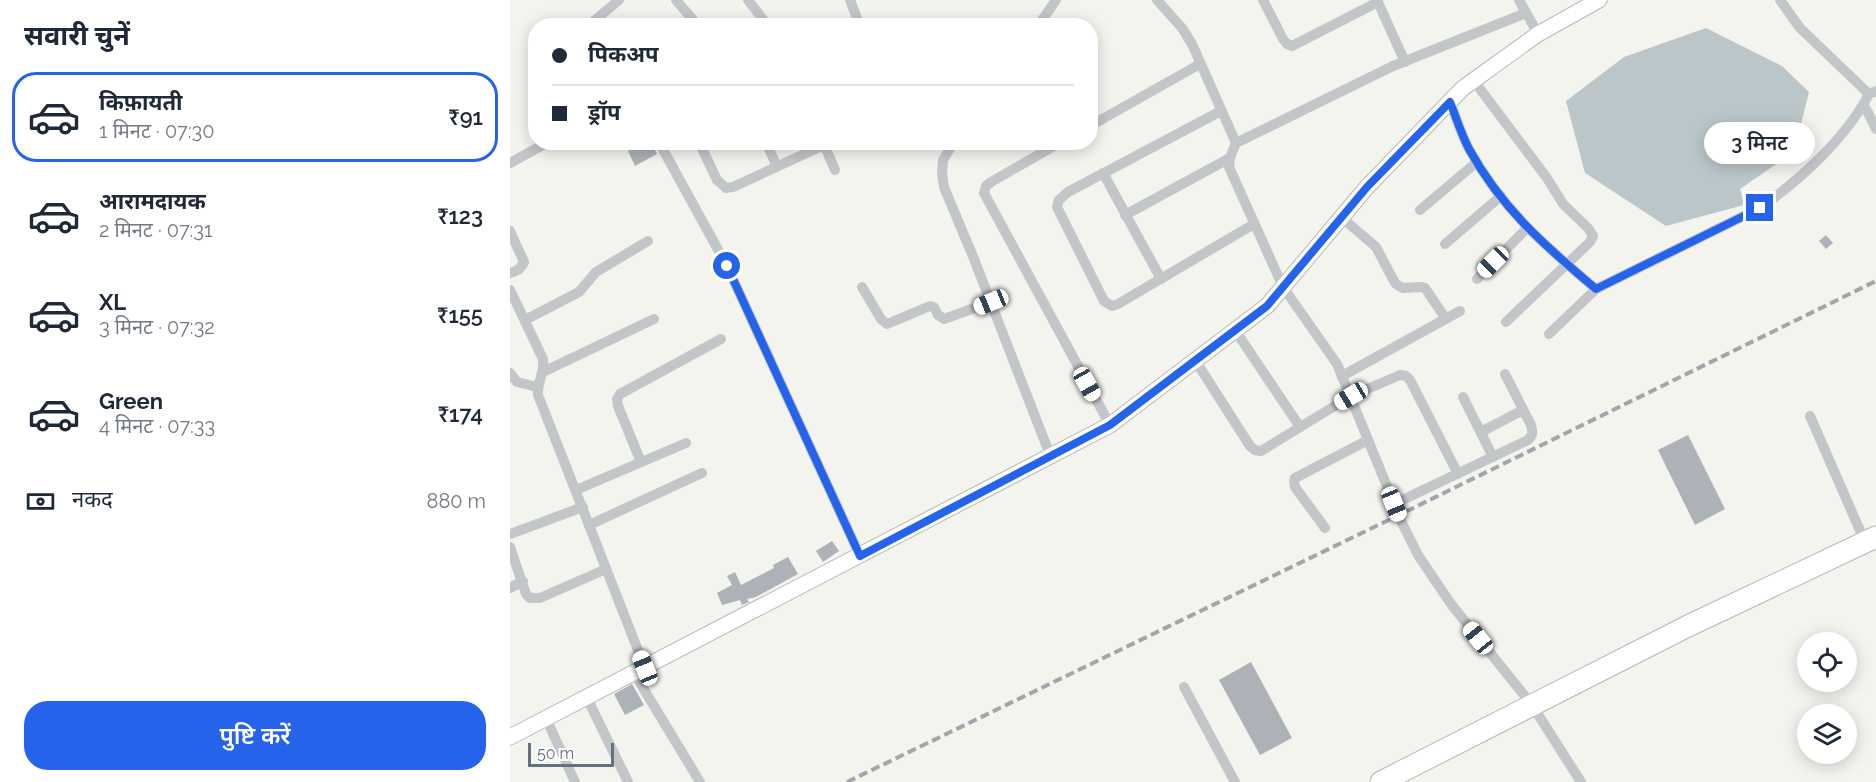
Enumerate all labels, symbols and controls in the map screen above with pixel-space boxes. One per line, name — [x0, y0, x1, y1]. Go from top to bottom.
text: सवारी चुनें — [24, 20, 130, 51]
text: पिकअप — [588, 41, 659, 67]
text: किफ़ायती — [99, 89, 183, 115]
icon: car — [27, 90, 81, 144]
text: ड्रॉप — [588, 99, 621, 125]
text: ₹91 — [448, 104, 483, 130]
text: 1 मिनट · 07:30 — [99, 119, 214, 143]
callout: 3 मिनट — [1704, 121, 1816, 163]
text: 3 मिनट — [1731, 131, 1788, 155]
text: आरामदायक — [99, 188, 206, 214]
icon: car — [27, 189, 81, 243]
route end — [1746, 194, 1773, 221]
text: ₹123 — [437, 203, 483, 229]
text: 2 मिनट · 07:31 — [99, 218, 213, 242]
car — [1474, 243, 1512, 281]
route start — [713, 252, 740, 279]
car — [971, 287, 1011, 317]
icon: car — [27, 288, 81, 342]
text: XL — [99, 289, 126, 315]
text: ₹155 — [437, 302, 483, 328]
text: 3 मिनट · 07:32 — [99, 315, 215, 339]
car — [1070, 364, 1104, 404]
car — [1331, 379, 1371, 413]
icon: car — [27, 387, 81, 441]
text: Green — [99, 388, 163, 414]
text: ₹174 — [438, 401, 483, 427]
text: 4 मिनट · 07:33 — [99, 414, 215, 438]
car — [1379, 484, 1409, 524]
icon: cash — [24, 485, 57, 518]
text: नकद — [72, 486, 113, 512]
text: 880 m — [427, 489, 486, 513]
car — [1460, 618, 1496, 658]
map controls — [1797, 632, 1857, 764]
button: locate — [1797, 632, 1857, 692]
car — [630, 648, 660, 688]
button: पुष्टि करें — [24, 701, 486, 770]
button: layers — [1797, 704, 1857, 764]
scale bar — [528, 740, 614, 768]
text: 50 m — [537, 744, 574, 763]

